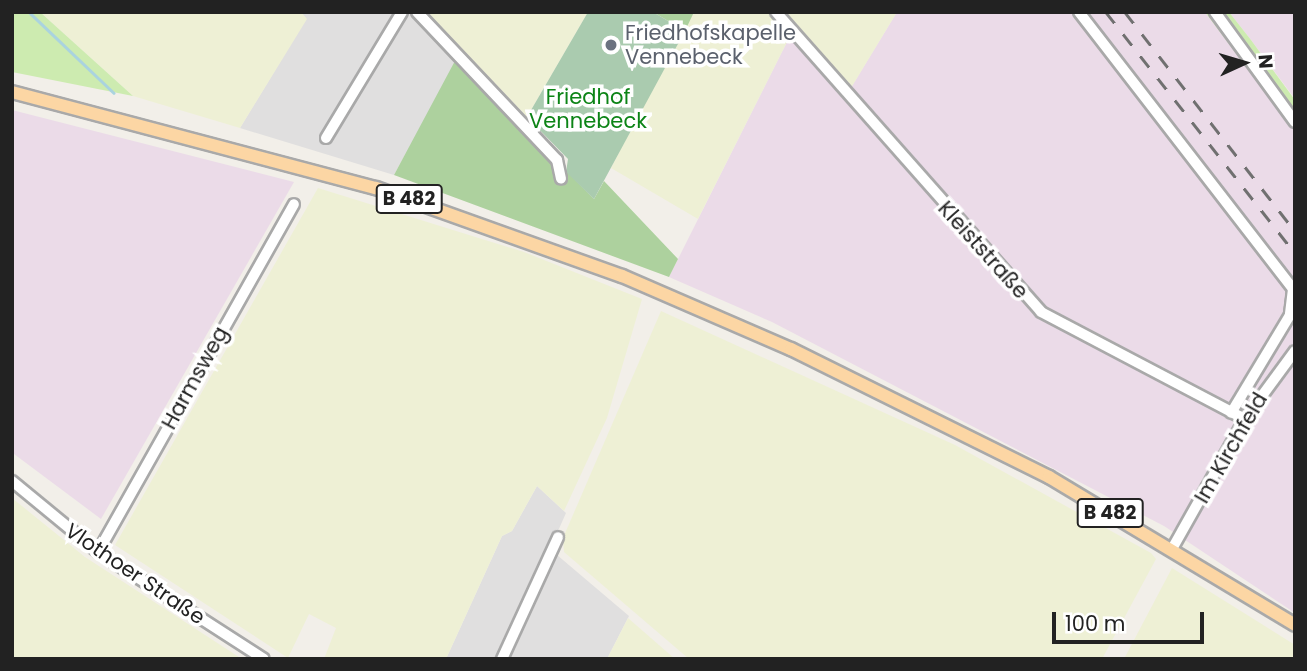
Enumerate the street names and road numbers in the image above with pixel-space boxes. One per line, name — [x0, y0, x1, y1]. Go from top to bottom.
road number: B 482 — [374, 183, 444, 214]
street label: Kleiststraße — [933, 196, 1033, 304]
street label: Harmsweg — [156, 322, 234, 434]
street label: Im Kirchfeld — [1189, 388, 1273, 508]
road number: B 482 — [1075, 498, 1145, 528]
street label: Vlothoer Straße — [60, 518, 210, 630]

